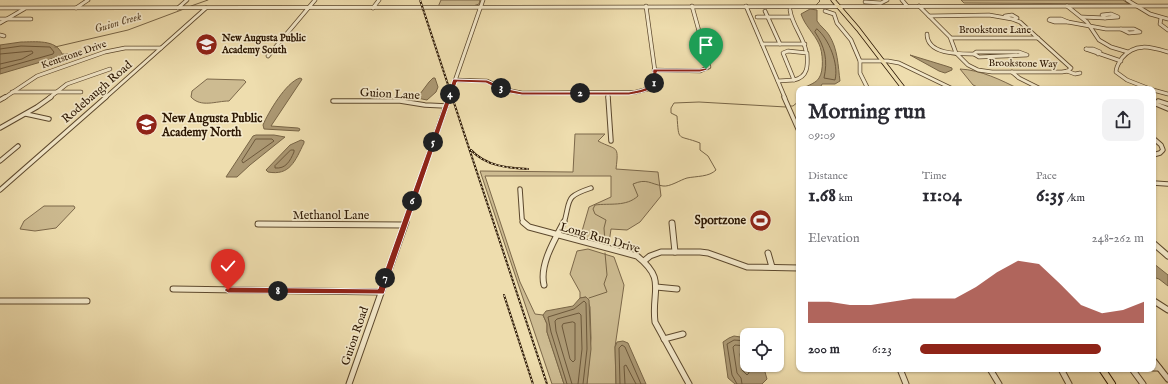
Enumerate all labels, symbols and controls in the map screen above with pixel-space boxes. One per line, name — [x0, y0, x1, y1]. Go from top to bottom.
water label: Guion Creek — [93, 9, 144, 36]
street label: Brookstone Lane — [959, 24, 1031, 37]
pin — [689, 28, 723, 69]
school or university icon: New Augusta Public Academy South — [194, 31, 220, 57]
place label: New Augusta Public Academy South — [221, 32, 306, 57]
icon: arrive — [695, 34, 717, 56]
street label: Kentstone Drive — [40, 38, 109, 72]
street label: Rodebaugh Road — [59, 57, 136, 127]
street label: Brookstone Way — [988, 57, 1058, 71]
pin: 1 — [644, 73, 664, 93]
text: 1 — [652, 76, 656, 90]
pin: 3 — [491, 78, 511, 98]
text: 3 — [499, 81, 503, 95]
pin: 2 — [570, 83, 590, 103]
pin: 4 — [440, 84, 460, 104]
street label: Guion Lane — [360, 85, 421, 103]
text: 2 — [577, 86, 583, 100]
text: 4 — [447, 87, 453, 101]
text: Morning run — [808, 98, 926, 126]
button: share — [1102, 99, 1144, 141]
place label: New Augusta Public Academy North — [161, 111, 263, 141]
school or university icon: New Augusta Public Academy North — [133, 112, 159, 138]
text: 09:09 — [808, 127, 836, 144]
pin: 5 — [423, 132, 443, 152]
text: 5 — [431, 135, 435, 149]
text: Distance — [808, 169, 848, 183]
text: Time — [922, 169, 946, 183]
text: Pace — [1036, 169, 1057, 183]
text: 1.68 — [808, 183, 836, 208]
text: 11:04 — [922, 183, 962, 208]
text: 6:35 — [1036, 183, 1064, 208]
pin: 6 — [402, 191, 422, 211]
text: km — [836, 191, 853, 205]
text: /km — [1064, 191, 1085, 205]
text: 6 — [410, 194, 414, 208]
sports icon: Sportzone — [748, 207, 774, 233]
street label: Methanol Lane — [293, 208, 370, 223]
place label: Sportzone — [695, 213, 746, 229]
street label: Long Run Drive — [558, 219, 642, 257]
text: Elevation — [808, 230, 860, 247]
text: 248–262 m — [1092, 230, 1144, 247]
pin — [211, 249, 245, 290]
icon: check — [217, 255, 239, 277]
pin: 7 — [375, 268, 395, 288]
text: 7 — [382, 271, 388, 285]
pin: 8 — [268, 281, 288, 301]
text: 8 — [276, 284, 280, 298]
street label: Guion Road — [338, 304, 372, 368]
map controls — [740, 328, 784, 372]
button: locate — [740, 328, 784, 372]
text: 200 m — [808, 341, 840, 358]
text: 6:23 — [872, 341, 892, 358]

